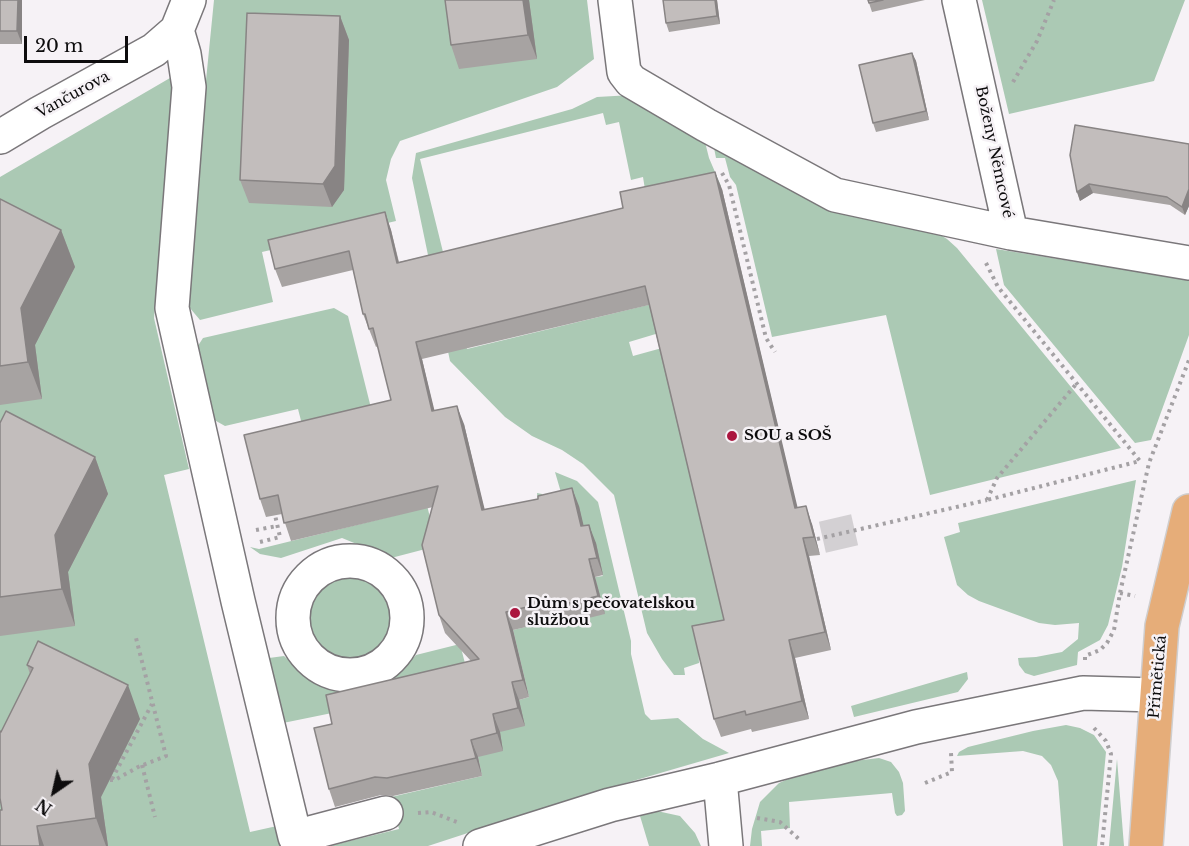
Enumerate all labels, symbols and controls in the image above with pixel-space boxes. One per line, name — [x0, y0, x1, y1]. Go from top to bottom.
scale bar — [27, 24, 130, 62]
text: 20 m — [35, 35, 83, 57]
street label: Vančurova — [33, 68, 113, 122]
street label: Boženy Němcové — [971, 84, 1017, 220]
place label: SOU a SOŠ — [744, 427, 832, 445]
marker: SOU a SOŠ — [725, 429, 739, 443]
place label: Dům s pečovatelskou službou — [527, 595, 695, 630]
marker: Dům s pečovatelskou službou — [508, 606, 522, 620]
street label: Přímětická — [1145, 635, 1171, 719]
north arrow — [24, 762, 84, 822]
text: N — [32, 794, 56, 819]

